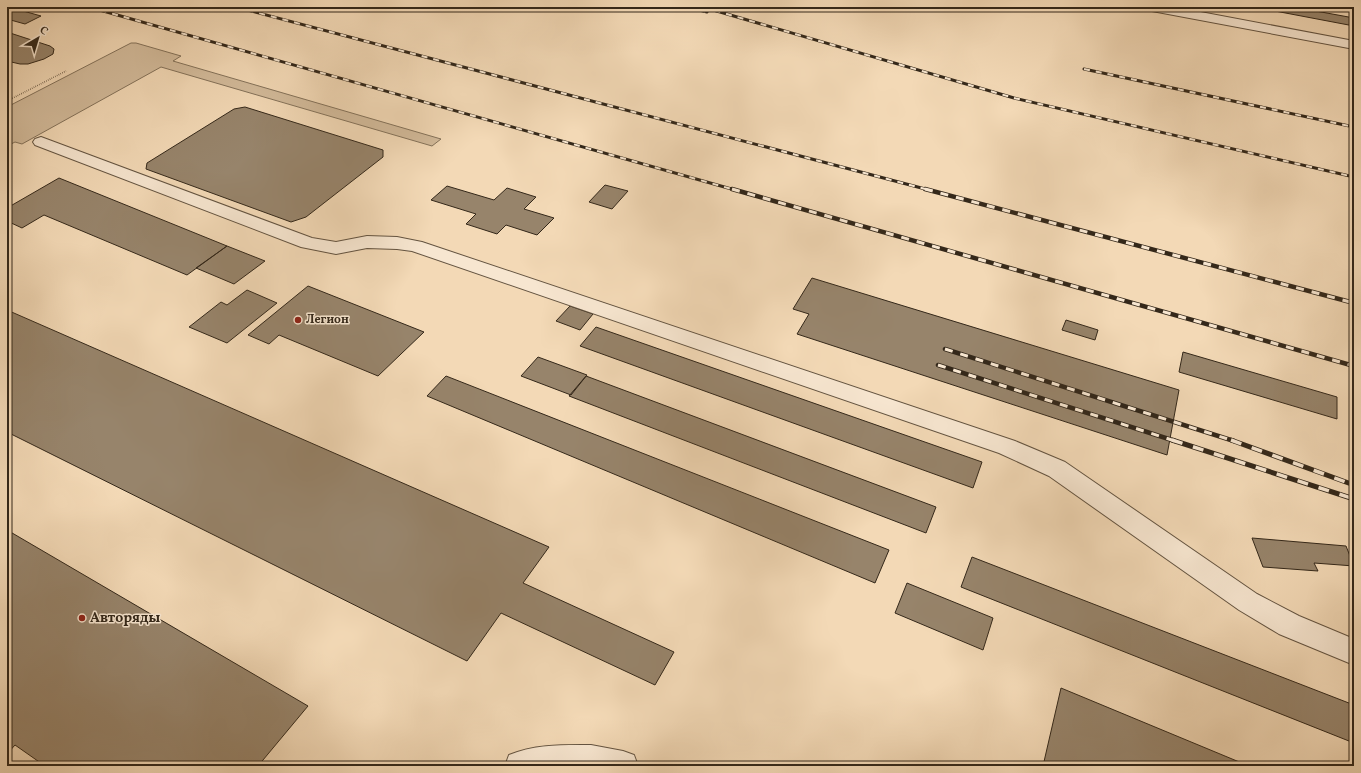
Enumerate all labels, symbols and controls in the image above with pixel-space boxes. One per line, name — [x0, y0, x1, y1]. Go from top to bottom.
north arrow — [18, 18, 58, 58]
text: С — [36, 23, 51, 39]
place label: Легион — [306, 312, 349, 328]
marker: Легион — [293, 315, 303, 325]
place label: Авторяды — [90, 609, 161, 628]
marker: Авторяды — [77, 613, 87, 623]

